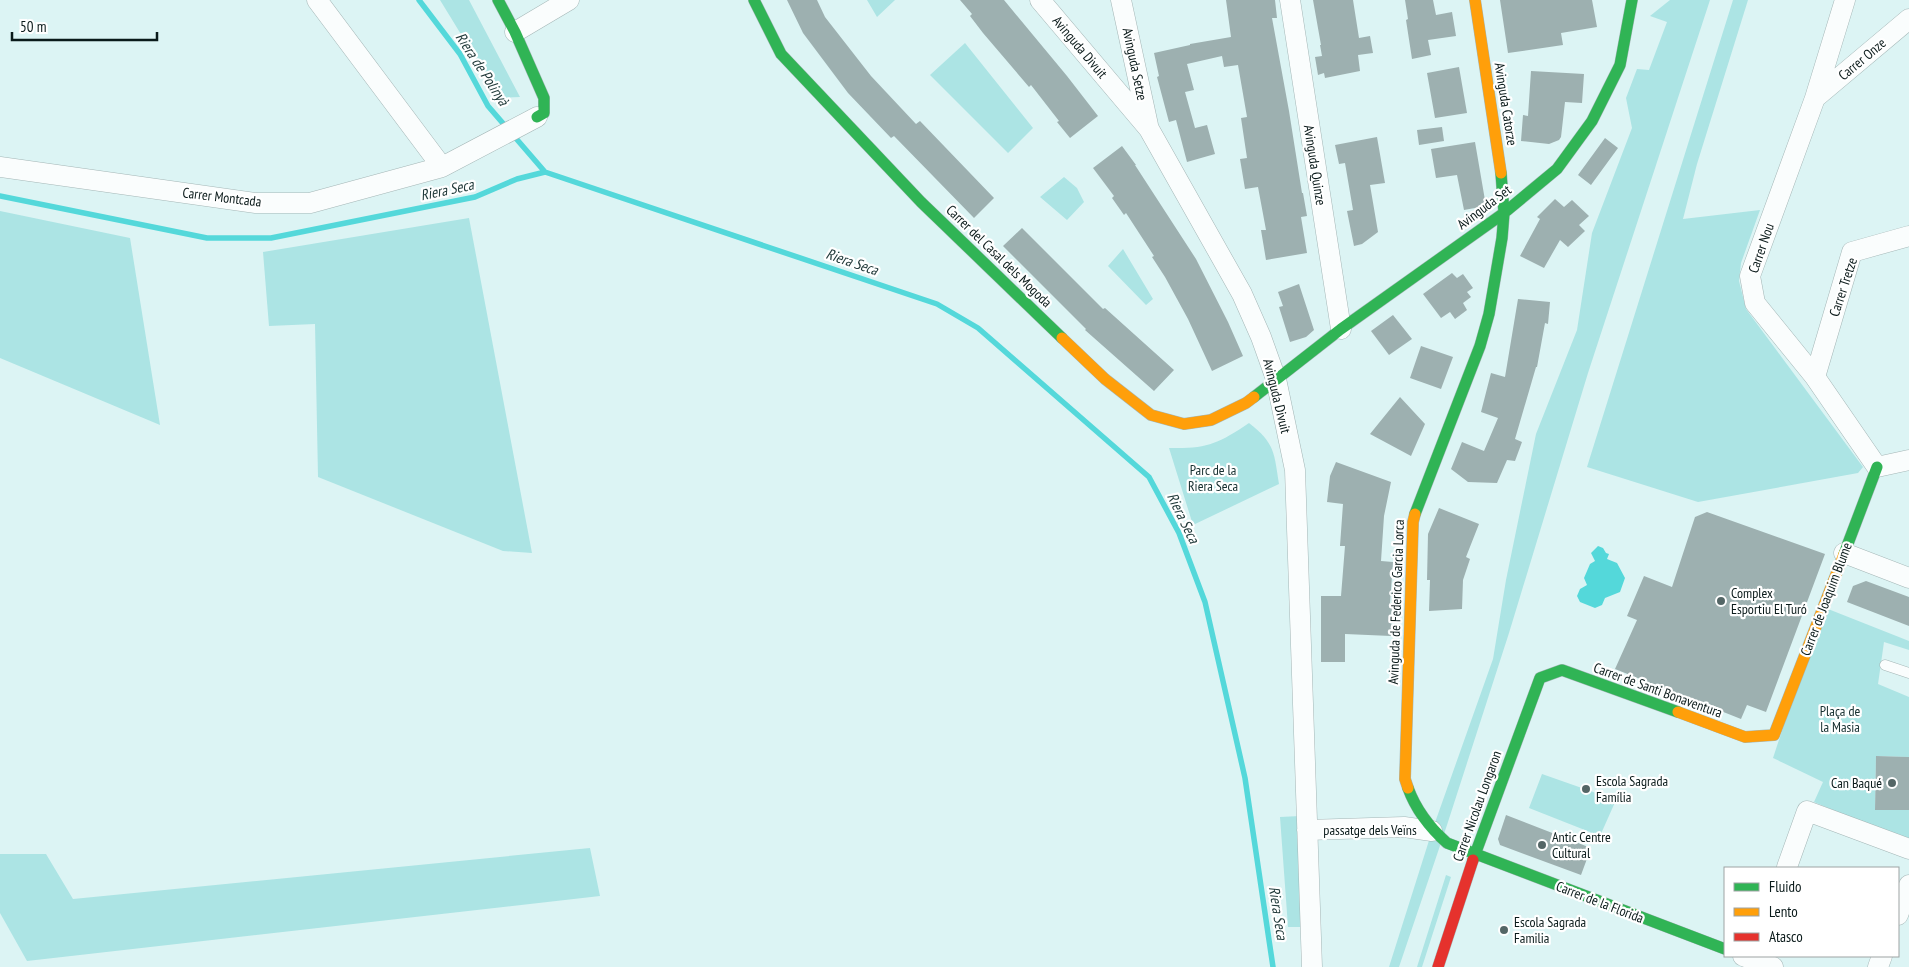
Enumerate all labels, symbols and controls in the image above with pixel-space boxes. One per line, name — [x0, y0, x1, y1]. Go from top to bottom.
scale bar — [12, 10, 158, 42]
street label: Avinguda Divuit — [1049, 12, 1112, 82]
text: 50 m — [20, 17, 46, 36]
street label: Avinguda Setze — [1119, 26, 1152, 102]
water label: Riera de Polinyà — [452, 28, 514, 110]
street label: Carrer Onze — [1835, 34, 1890, 84]
street label: Avinguda Catorze — [1491, 61, 1521, 147]
street label: Avinguda Quinze — [1300, 124, 1330, 207]
water label: Riera Seca — [419, 174, 476, 204]
street label: Avinguda Set — [1453, 181, 1515, 233]
street label: Carrer Montcada — [182, 183, 262, 211]
street label: Carrer del Casal dels Mogoda — [942, 201, 1056, 311]
street label: Carrer Nou — [1744, 221, 1778, 275]
water label: Riera Seca — [824, 244, 882, 280]
street label: Carrer Tretze — [1825, 255, 1861, 319]
street label: Avinguda Divuit — [1259, 357, 1295, 435]
park label: Parc de la Riera Seca — [1188, 461, 1238, 495]
water label: Riera Seca — [1163, 489, 1204, 547]
street label: Avinguda de Federico Garcia Lorca — [1384, 519, 1408, 685]
street label: Carrer de Joaquim Blume — [1796, 540, 1856, 658]
place label: Complex Esportiu El Turó — [1731, 584, 1807, 618]
marker: Complex Esportiu El Turó — [1715, 595, 1727, 607]
street label: Carrer de Santi Bonaventura — [1591, 658, 1725, 722]
park label: Plaça de la Masia — [1820, 702, 1861, 736]
street label: Carrer Nicolau Longaron — [1449, 748, 1505, 864]
place label: Escola Sagrada Família — [1596, 772, 1668, 806]
place label: Can Baqué — [1831, 774, 1882, 792]
marker: Can Baqué — [1886, 777, 1898, 789]
marker: Escola Sagrada Família — [1580, 783, 1592, 795]
street label: passatge dels Veïns — [1323, 821, 1417, 839]
place label: Antic Centre Cultural — [1552, 828, 1611, 862]
marker: Antic Centre Cultural — [1536, 839, 1548, 851]
legend — [1724, 867, 1899, 957]
street label: Carrer de la Florida — [1554, 877, 1646, 927]
text: Fluido — [1769, 877, 1801, 896]
water label: Riera Seca — [1265, 885, 1292, 942]
text: Lento — [1769, 902, 1798, 921]
place label: Escola Sagrada Familia — [1514, 913, 1586, 947]
marker: Escola Sagrada Familia — [1498, 924, 1510, 936]
text: Atasco — [1769, 927, 1803, 946]

